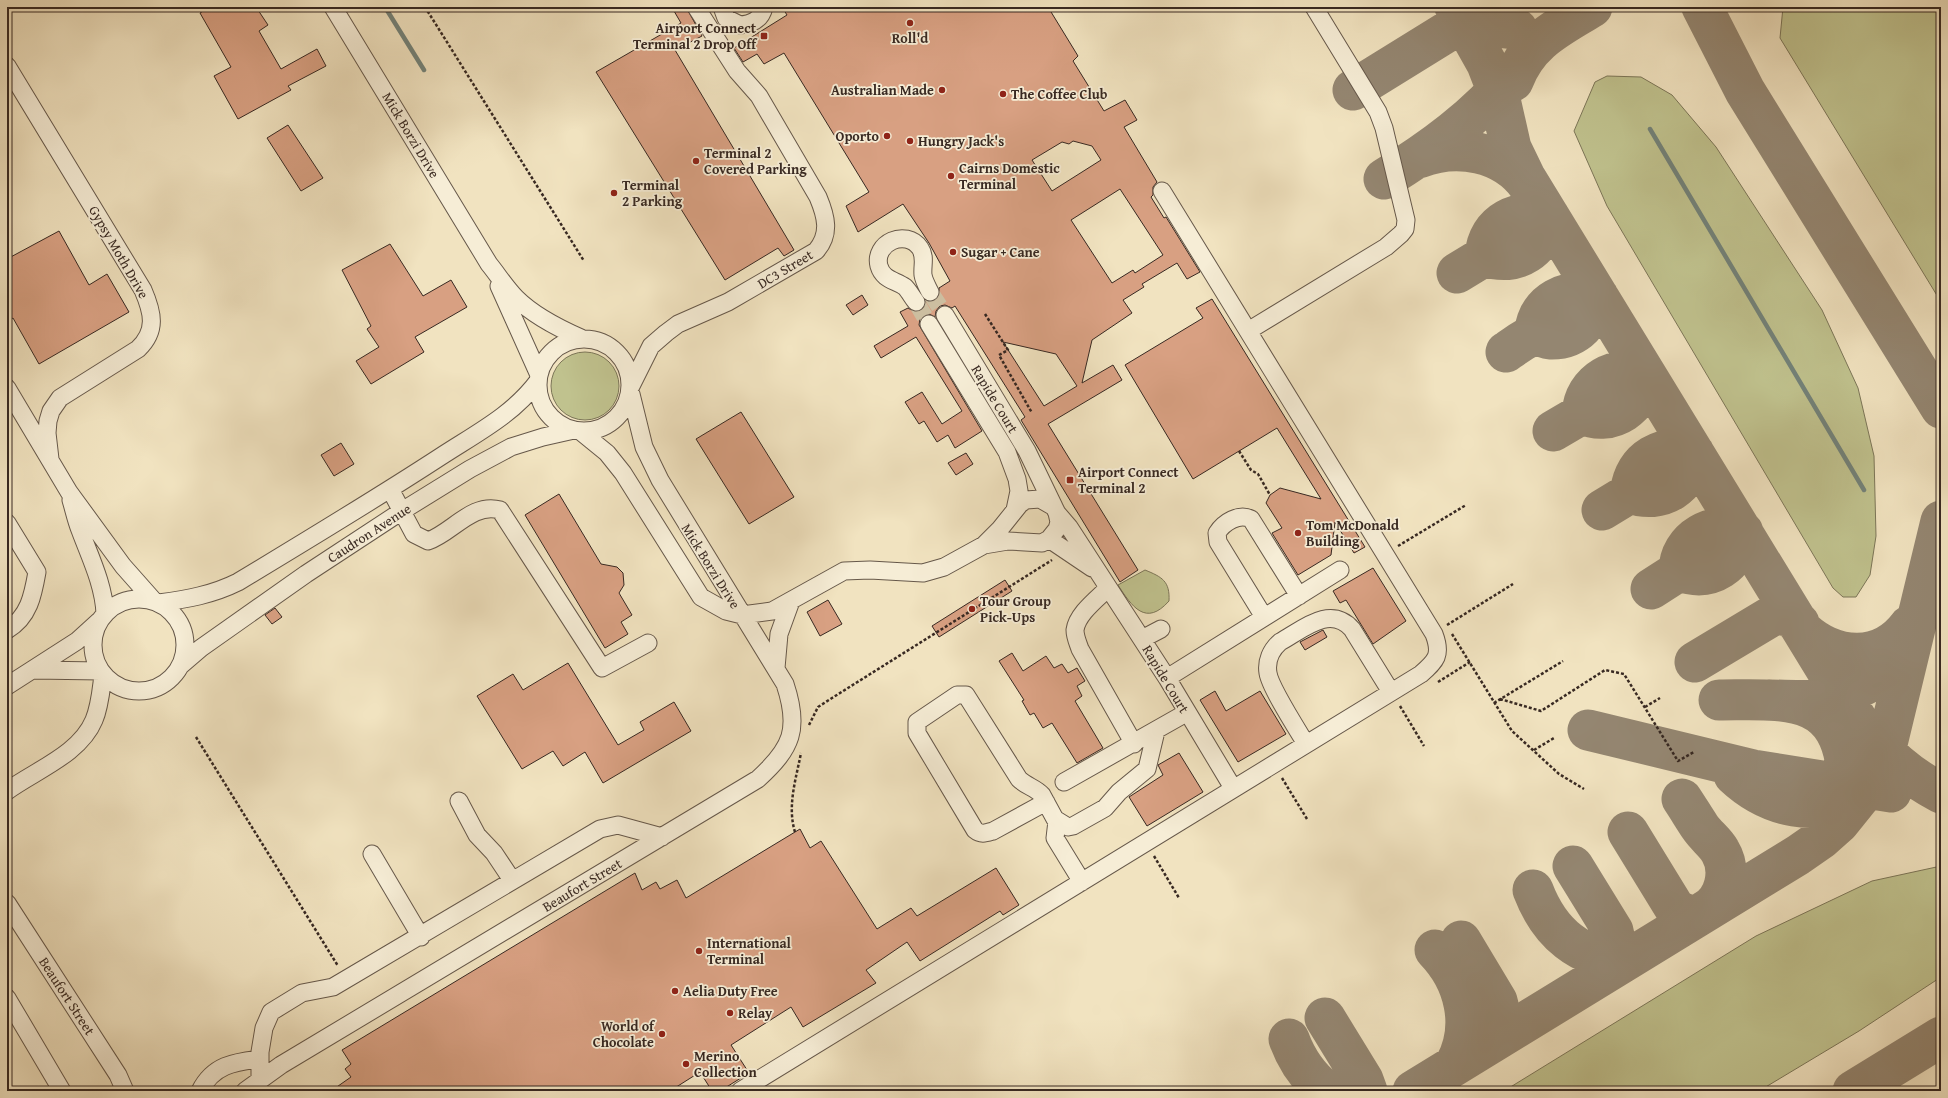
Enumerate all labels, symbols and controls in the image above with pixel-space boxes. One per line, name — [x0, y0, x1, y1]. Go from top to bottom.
place label: Airport Connect Terminal 2 Drop Off — [633, 18, 758, 54]
marker: Roll'd — [905, 18, 915, 28]
place label: Roll'd — [892, 28, 928, 48]
marker: Airport Connect Terminal 2 Drop Off — [759, 31, 769, 41]
place label: Australian Made — [831, 80, 934, 100]
place label: The Coffee Club — [1011, 84, 1108, 104]
marker: Australian Made — [937, 85, 947, 95]
street label: Mick Borzi Drive — [377, 88, 445, 182]
marker: The Coffee Club — [998, 89, 1008, 99]
place label: Oporto — [836, 126, 880, 146]
marker: Oporto — [882, 131, 892, 141]
place label: Hungry Jack's — [918, 131, 1004, 151]
marker: Hungry Jack's — [905, 136, 915, 146]
place label: Terminal 2 Covered Parking — [704, 143, 807, 179]
marker: Terminal 2 Covered Parking — [691, 156, 701, 166]
place label: Cairns Domestic Terminal — [959, 158, 1060, 194]
marker: Cairns Domestic Terminal — [946, 171, 956, 181]
place label: Terminal 2 Parking — [622, 175, 683, 211]
marker: Terminal 2 Parking — [609, 188, 619, 198]
street label: Gypsy Moth Drive — [84, 202, 154, 303]
place label: Sugar + Cane — [961, 242, 1040, 262]
street label: DC3 Street — [754, 245, 816, 293]
marker: Sugar + Cane — [948, 247, 958, 257]
street label: Rapide Court — [967, 361, 1023, 437]
place label: Airport Connect Terminal 2 — [1078, 462, 1179, 498]
marker: Airport Connect Terminal 2 — [1065, 475, 1075, 485]
street label: Caudron Avenue — [323, 498, 415, 568]
place label: Tom McDonald Building — [1306, 515, 1399, 551]
street label: Mick Borzi Drive — [677, 520, 745, 613]
marker: Tom McDonald Building — [1293, 528, 1303, 538]
place label: Tour Group Pick-Ups — [980, 591, 1051, 627]
marker: Tour Group Pick-Ups — [967, 604, 977, 614]
street label: Rapide Court — [1138, 641, 1194, 717]
street label: Beaufort Street — [538, 853, 626, 917]
place label: International Terminal — [707, 933, 792, 969]
marker: International Terminal — [694, 946, 704, 956]
street label: Beaufort Street — [34, 953, 100, 1039]
place label: Aelia Duty Free — [683, 981, 778, 1001]
marker: Aelia Duty Free — [670, 986, 680, 996]
place label: Relay — [738, 1003, 773, 1023]
marker: Relay — [725, 1008, 735, 1018]
place label: World of Chocolate — [593, 1016, 656, 1052]
marker: World of Chocolate — [657, 1029, 667, 1039]
place label: Merino Collection — [694, 1046, 757, 1082]
marker: Merino Collection — [681, 1059, 691, 1069]

